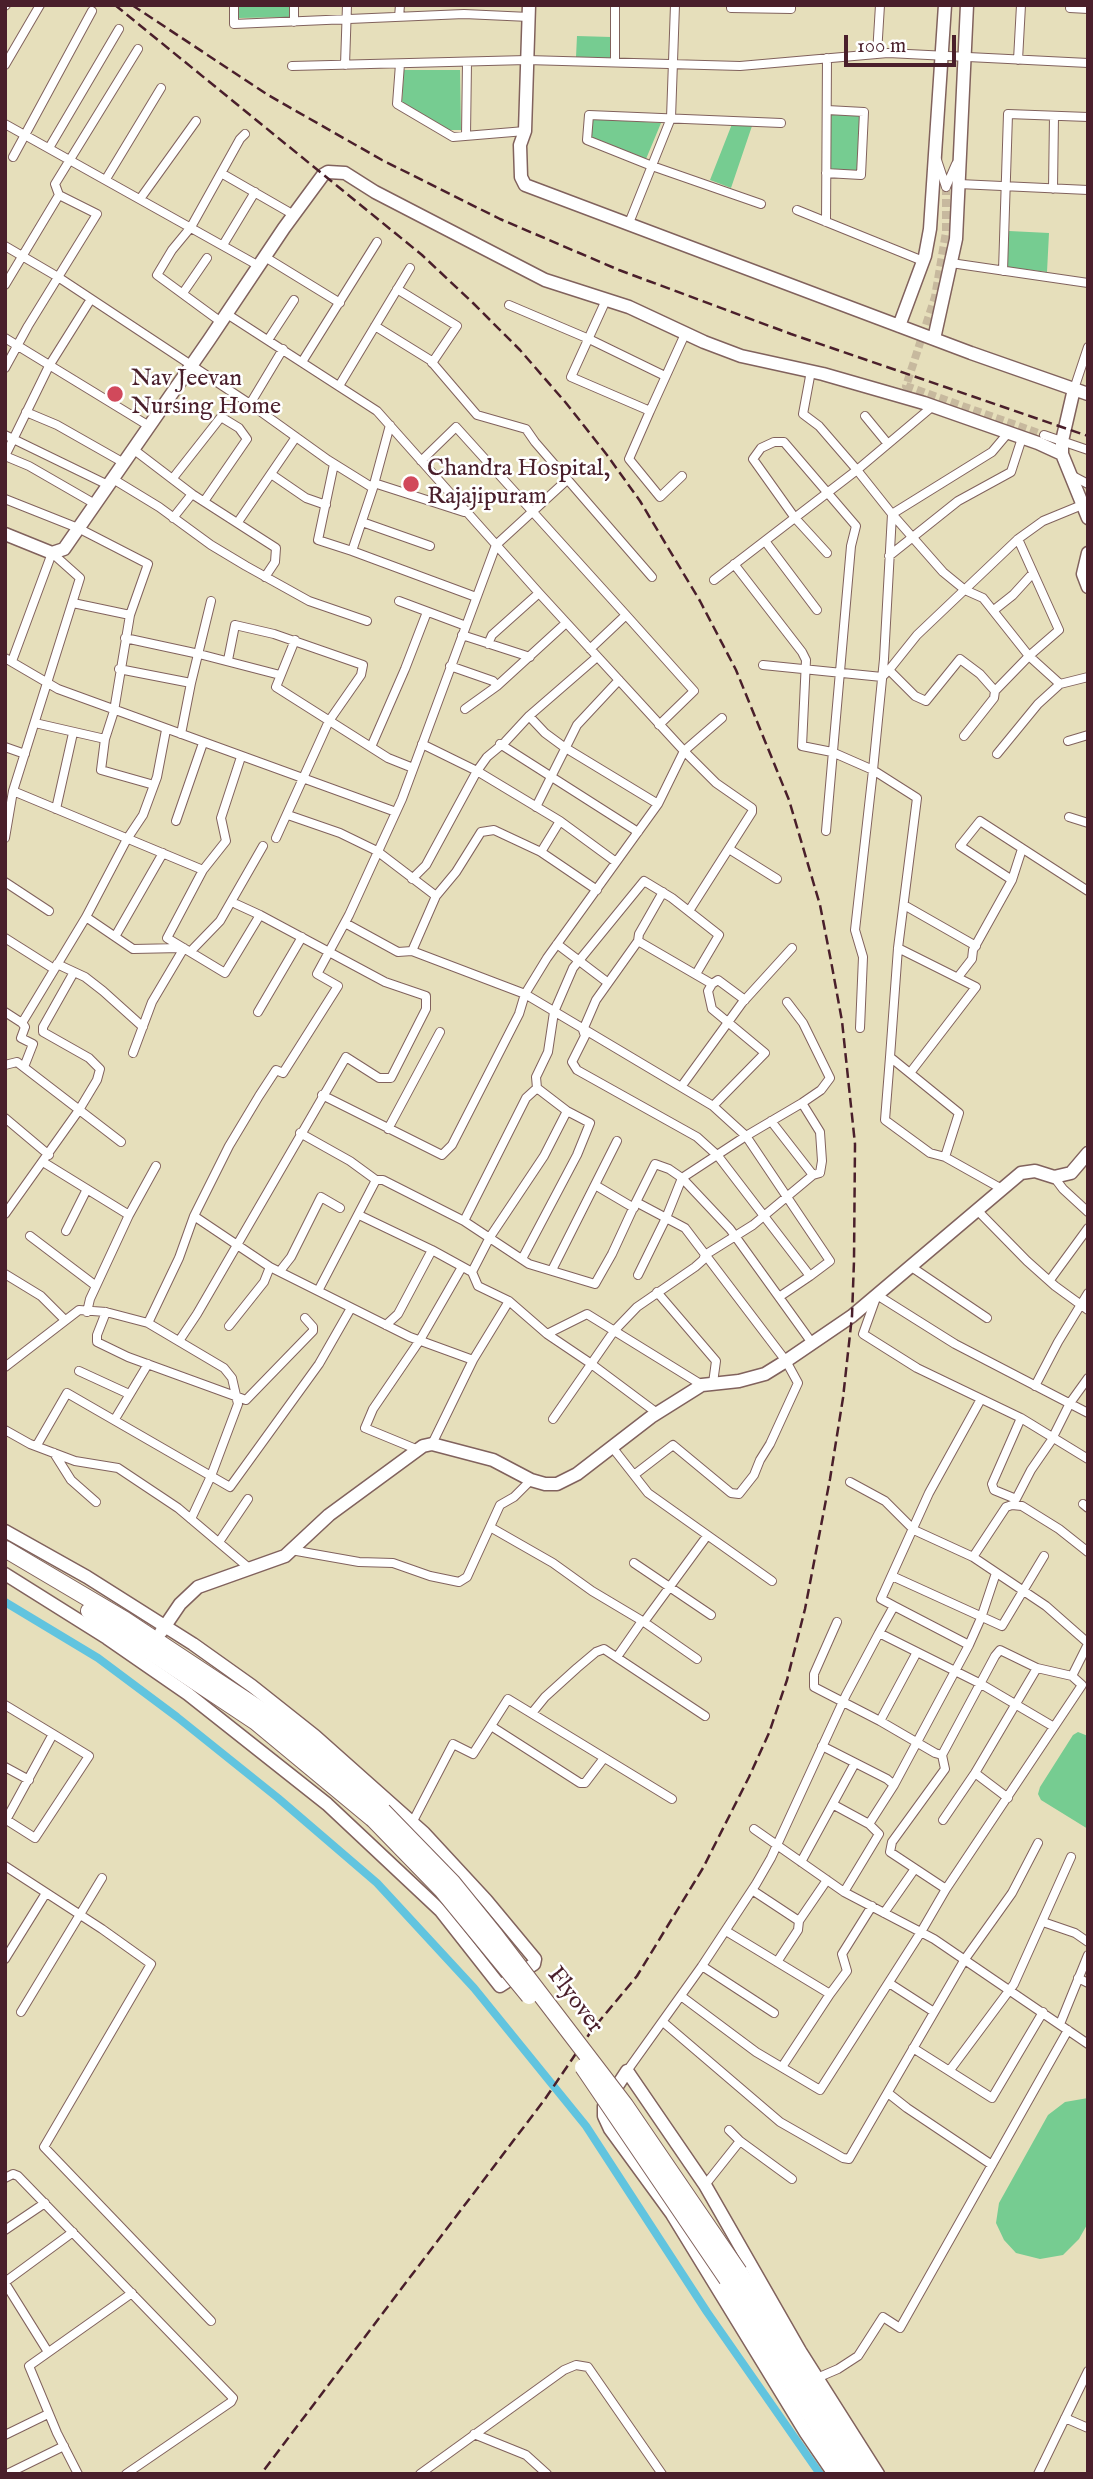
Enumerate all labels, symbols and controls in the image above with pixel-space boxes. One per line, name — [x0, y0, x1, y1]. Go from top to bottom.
scale bar — [848, 21, 960, 65]
text: 100 m — [857, 33, 906, 60]
place label: Nav Jeevan Nursing Home — [131, 366, 281, 422]
marker: Nav Jeevan Nursing Home — [105, 384, 125, 404]
place label: Chandra Hospital, Rajajipuram — [427, 456, 610, 512]
marker: Chandra Hospital, Rajajipuram — [401, 474, 421, 494]
street label: Flyover — [540, 1962, 608, 2040]

